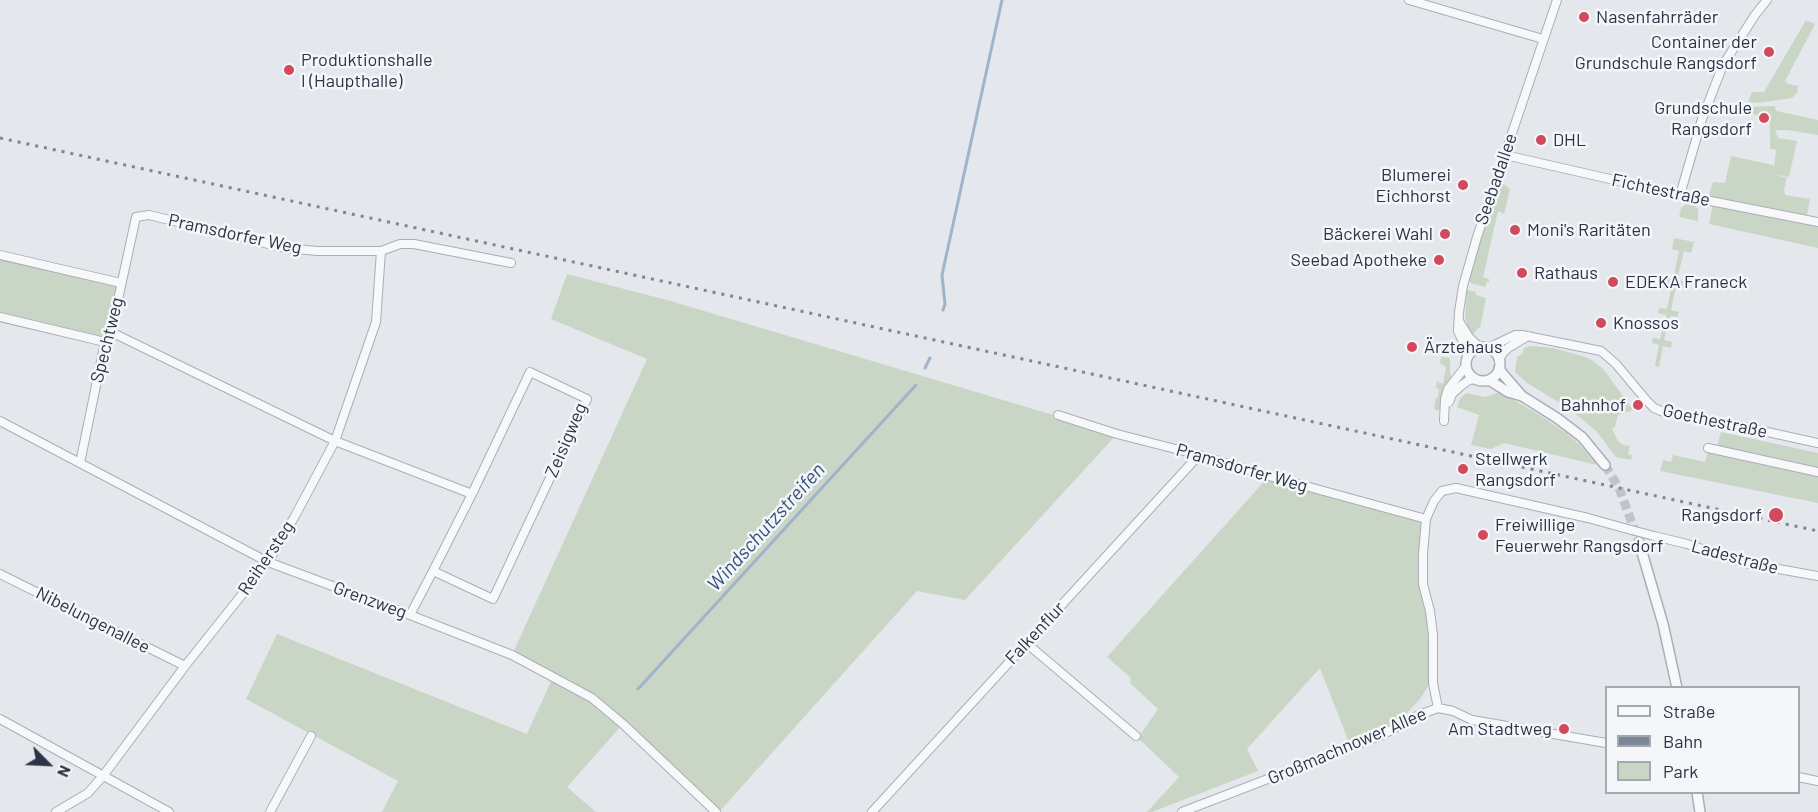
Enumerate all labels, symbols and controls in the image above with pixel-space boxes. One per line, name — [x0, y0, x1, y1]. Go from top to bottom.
place label: Nasenfahrräder — [1596, 6, 1718, 28]
marker: Nasenfahrräder — [1577, 10, 1591, 24]
place label: Container der Grundschule Rangsdorf — [1575, 31, 1757, 74]
marker: Container der Grundschule Rangsdorf — [1762, 45, 1776, 59]
place label: Produktionshalle I (Haupthalle) — [301, 49, 433, 92]
marker: Produktionshalle I (Haupthalle) — [282, 63, 296, 77]
place label: Grundschule Rangsdorf — [1654, 97, 1752, 140]
marker: Grundschule Rangsdorf — [1757, 111, 1771, 125]
place label: DHL — [1553, 129, 1586, 151]
street label: Seebadallee — [1470, 130, 1522, 228]
marker: DHL — [1534, 133, 1548, 147]
place label: Blumerei Eichhorst — [1375, 164, 1451, 207]
street label: Fichtestraße — [1610, 169, 1712, 211]
marker: Blumerei Eichhorst — [1456, 178, 1470, 192]
street label: Pramsdorfer Weg — [166, 209, 304, 259]
place label: Moni's Raritäten — [1527, 219, 1651, 241]
place label: Bäckerei Wahl — [1323, 223, 1433, 245]
marker: Moni's Raritäten — [1508, 223, 1522, 237]
marker: Bäckerei Wahl — [1438, 227, 1452, 241]
place label: Seebad Apotheke — [1290, 249, 1427, 271]
marker: Seebad Apotheke — [1432, 253, 1446, 267]
place label: Rathaus — [1534, 262, 1598, 284]
marker: Rathaus — [1515, 266, 1529, 280]
place label: EDEKA Franeck — [1625, 271, 1747, 293]
marker: EDEKA Franeck — [1606, 275, 1620, 289]
street label: Spechtweg — [86, 295, 128, 385]
place label: Knossos — [1613, 312, 1679, 334]
marker: Knossos — [1594, 316, 1608, 330]
place label: Ärztehaus — [1424, 336, 1503, 358]
marker: Ärztehaus — [1405, 340, 1419, 354]
place label: Bahnhof — [1561, 394, 1626, 416]
marker: Bahnhof — [1631, 398, 1645, 412]
street label: Zeisigweg — [541, 399, 591, 481]
street label: Goethestraße — [1661, 399, 1769, 443]
street label: Pramsdorfer Weg — [1174, 439, 1310, 497]
place label: Stellwerk Rangsdorf — [1475, 448, 1556, 490]
water label: Windschutzstreifen — [702, 458, 830, 596]
marker: Stellwerk Rangsdorf — [1456, 462, 1470, 476]
place label: Rangsdorf — [1681, 504, 1762, 526]
marker: Rangsdorf — [1767, 506, 1785, 524]
place label: Freiwillige Feuerwehr Rangsdorf — [1495, 514, 1663, 556]
street label: Reihersteg — [233, 517, 299, 599]
marker: Freiwillige Feuerwehr Rangsdorf — [1476, 528, 1490, 542]
street label: Ladestraße — [1689, 535, 1781, 579]
street label: Grenzweg — [330, 577, 410, 623]
street label: Nibelungenallee — [32, 582, 154, 658]
street label: Falkenflur — [1001, 597, 1069, 669]
legend — [1605, 686, 1800, 794]
text: Straße — [1663, 700, 1715, 722]
street label: Großmachnower Allee — [1264, 703, 1430, 789]
place label: Am Stadtweg — [1448, 718, 1552, 740]
marker: Am Stadtweg — [1557, 722, 1571, 736]
text: Bahn — [1663, 730, 1703, 752]
north arrow — [18, 734, 78, 794]
text: Park — [1663, 760, 1698, 782]
text: N — [54, 763, 76, 780]

